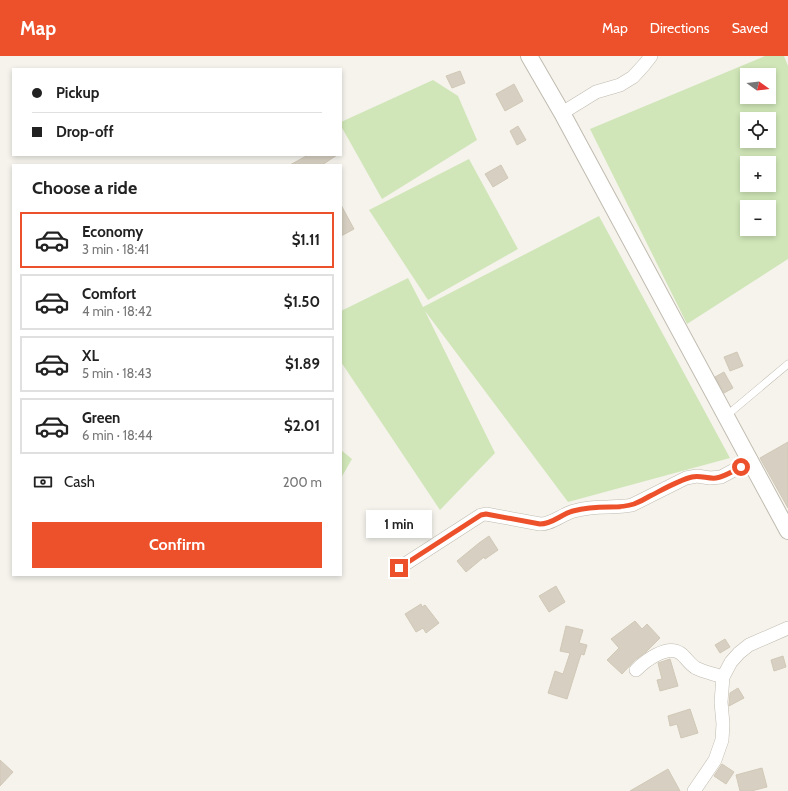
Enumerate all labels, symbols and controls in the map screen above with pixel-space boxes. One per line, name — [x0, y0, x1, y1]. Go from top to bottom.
text: Map — [20, 17, 56, 40]
text: Map — [602, 19, 628, 37]
text: Directions — [650, 19, 710, 37]
text: Saved — [732, 19, 768, 37]
north arrow — [740, 68, 776, 104]
map controls — [740, 68, 776, 236]
text: Pickup — [56, 84, 99, 102]
button: locate — [740, 112, 776, 148]
text: Drop-off — [56, 123, 114, 141]
button: + — [740, 156, 776, 192]
text: Choose a ride — [32, 177, 137, 199]
button: − — [740, 200, 776, 236]
icon: car — [34, 222, 70, 258]
text: Economy — [82, 223, 143, 241]
text: $1.11 — [292, 231, 320, 249]
text: 3 min · 18:41 — [82, 241, 149, 257]
icon: car — [34, 284, 70, 320]
text: Comfort — [82, 285, 136, 303]
text: $1.50 — [284, 293, 320, 311]
text: 4 min · 18:42 — [82, 303, 152, 319]
icon: car — [34, 346, 70, 382]
text: XL — [82, 347, 99, 365]
text: $1.89 — [285, 355, 320, 373]
text: 5 min · 18:43 — [82, 365, 152, 381]
icon: car — [34, 408, 70, 444]
text: Green — [82, 409, 120, 427]
text: $2.01 — [284, 417, 320, 435]
text: 6 min · 18:44 — [82, 427, 153, 443]
route start — [732, 458, 750, 476]
icon: cash — [32, 471, 54, 493]
text: Cash — [64, 473, 95, 491]
text: 200 m — [283, 474, 322, 490]
callout: 1 min — [366, 510, 432, 538]
text: 1 min — [384, 516, 414, 532]
button: Confirm — [32, 522, 322, 568]
route end — [390, 559, 408, 577]

